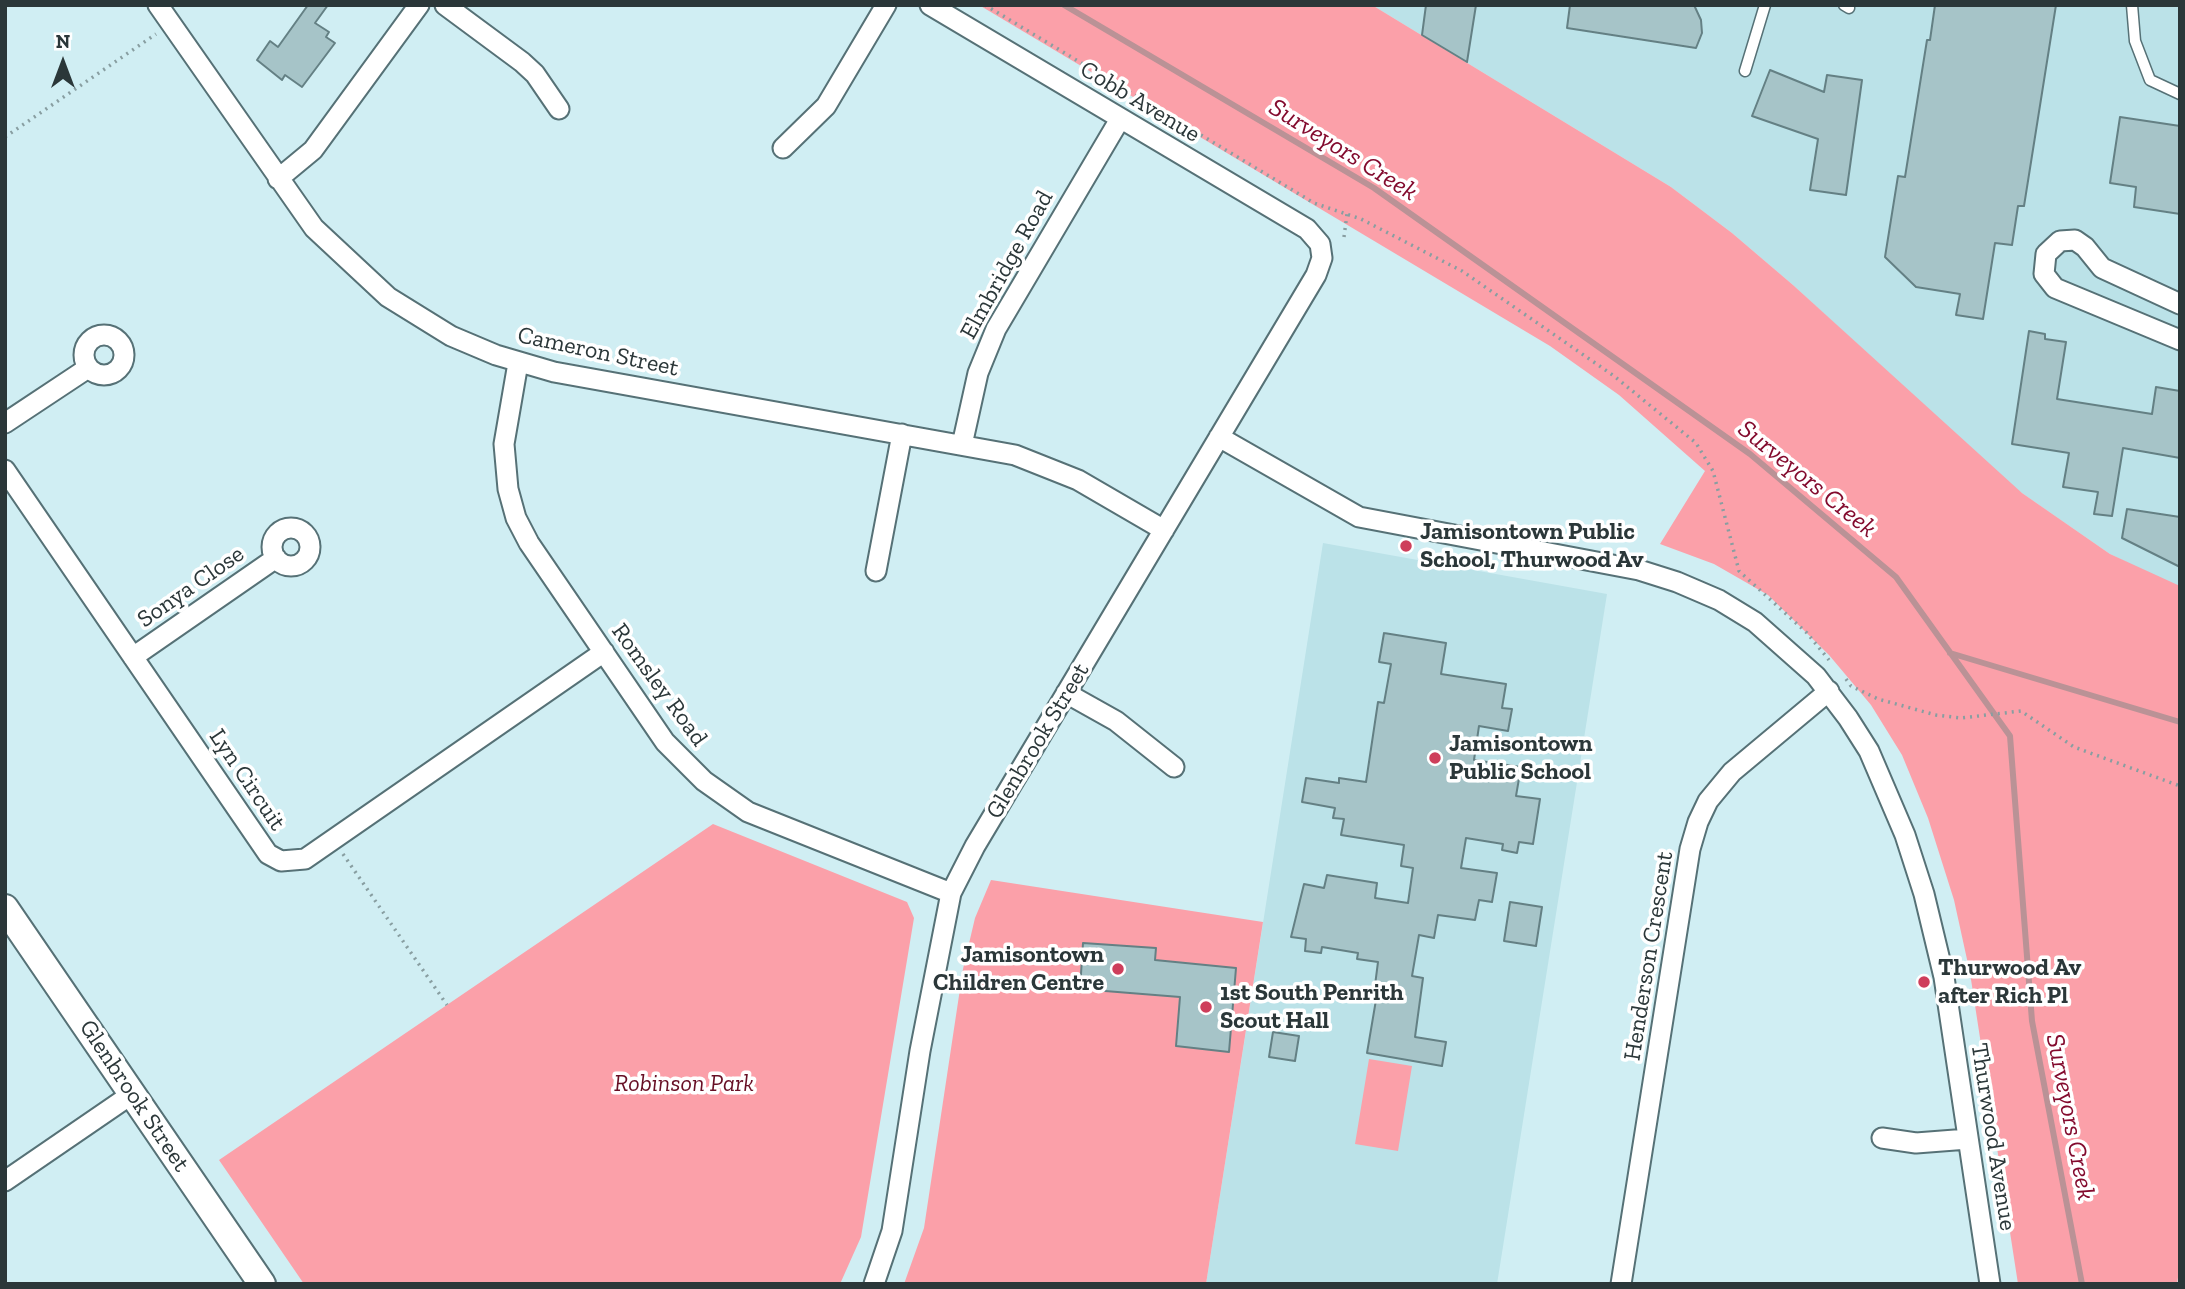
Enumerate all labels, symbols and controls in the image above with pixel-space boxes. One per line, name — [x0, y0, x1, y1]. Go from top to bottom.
north arrow — [28, 28, 98, 98]
text: N — [56, 30, 70, 53]
street label: Cobb Avenue — [1075, 55, 1205, 149]
water label: Surveyors Creek — [1263, 92, 1423, 208]
street label: Elmbridge Road — [954, 186, 1060, 344]
street label: Cameron Street — [515, 321, 681, 383]
water label: Surveyors Creek — [1731, 414, 1883, 544]
place label: Jamisontown Public School, Thurwood Av — [1420, 518, 1644, 574]
marker: Jamisontown Public School, Thurwood Av — [1398, 538, 1414, 554]
street label: Sonya Close — [132, 540, 250, 634]
street label: Romsley Road — [605, 618, 713, 752]
street label: Glenbrook Street — [980, 658, 1096, 824]
street label: Lyn Circuit — [203, 724, 291, 836]
place label: Jamisontown Public School — [1449, 730, 1592, 786]
marker: Jamisontown Public School — [1427, 750, 1443, 766]
street label: Henderson Crescent — [1618, 849, 1680, 1063]
place label: Jamisontown Children Centre — [933, 941, 1104, 997]
place label: Thurwood Av after Rich Pl — [1938, 954, 2081, 1010]
marker: Jamisontown Children Centre — [1110, 961, 1126, 977]
marker: Thurwood Av after Rich Pl — [1916, 974, 1932, 990]
place label: 1st South Penrith Scout Hall — [1220, 979, 1404, 1035]
marker: 1st South Penrith Scout Hall — [1198, 999, 1214, 1015]
street label: Glenbrook Street — [73, 1015, 195, 1177]
water label: Surveyors Creek — [2039, 1031, 2101, 1203]
street label: Thurwood Avenue — [1964, 1041, 2022, 1233]
park label: Robinson Park — [614, 1070, 754, 1098]

